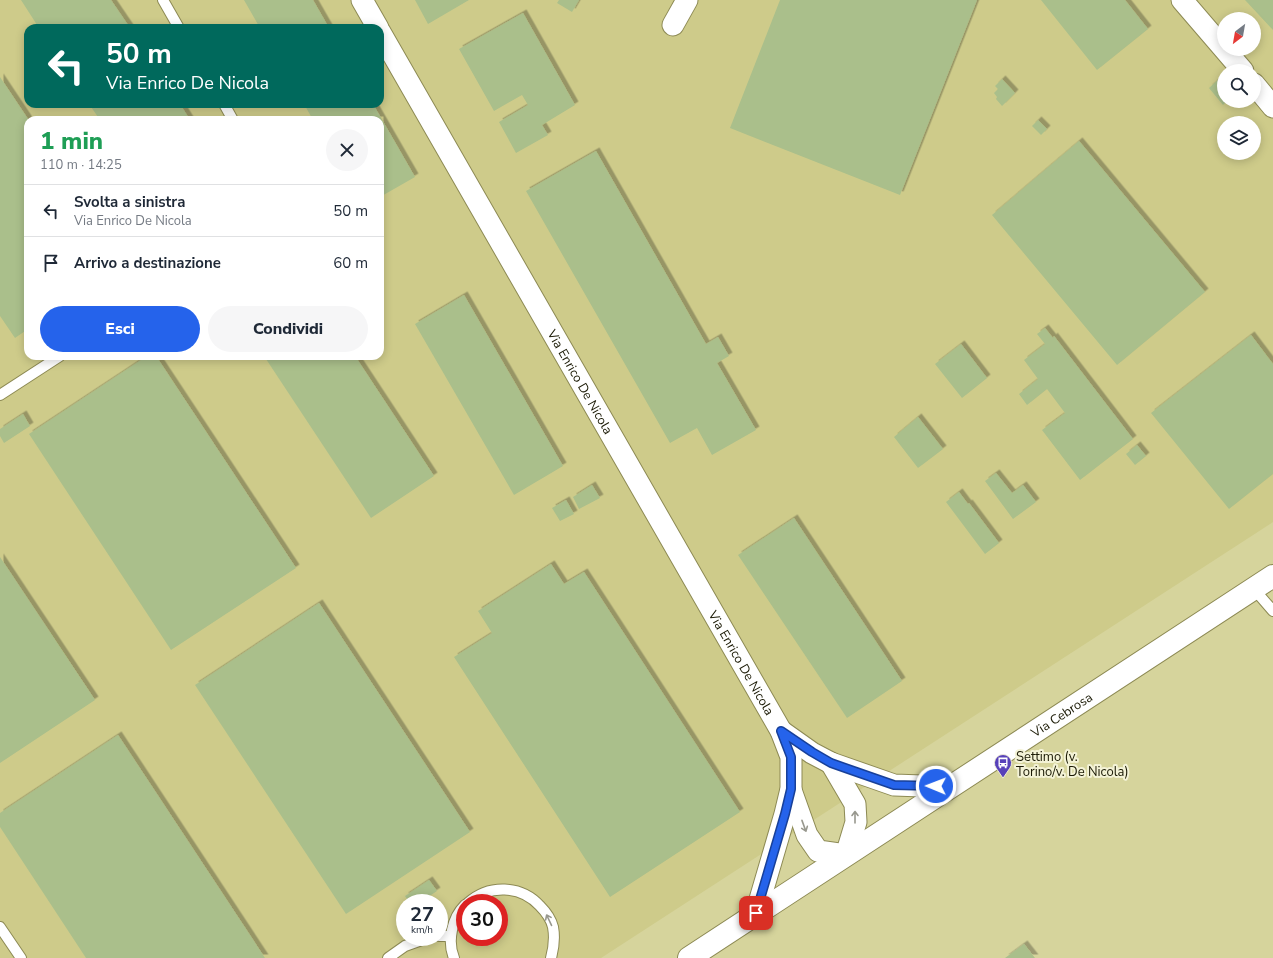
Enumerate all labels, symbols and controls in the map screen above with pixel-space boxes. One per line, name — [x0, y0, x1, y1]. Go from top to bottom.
north arrow — [1217, 12, 1261, 56]
map controls — [1217, 12, 1261, 160]
text: 50 m — [106, 35, 172, 73]
icon: left — [40, 40, 92, 92]
button: search — [1217, 64, 1261, 108]
text: Via Enrico De Nicola — [106, 71, 269, 95]
button: layers — [1217, 116, 1261, 160]
text: 1 min — [40, 125, 103, 157]
button: close — [326, 129, 368, 171]
text: 110 m · 14:25 — [40, 156, 122, 174]
text: Svolta a sinistra — [74, 192, 185, 212]
icon: left — [40, 200, 62, 222]
text: 50 m — [333, 201, 368, 221]
text: Via Enrico De Nicola — [74, 212, 192, 230]
icon: arrive — [40, 252, 62, 274]
text: Arrivo a destinazione — [74, 253, 221, 273]
text: 60 m — [333, 253, 368, 273]
button: Esci — [40, 306, 200, 352]
button: Condividi — [208, 306, 368, 352]
street label: Via Enrico De Nicola — [542, 326, 617, 438]
street label: Via Enrico De Nicola — [703, 607, 778, 719]
street label: Via Cebrosa — [1027, 689, 1096, 742]
place label: Settimo (v. Torino/v. De Nicola) — [1016, 748, 1129, 781]
bus stop icon: Settimo (v. Torino/v. De Nicola) — [993, 753, 1013, 778]
position arrow — [915, 765, 957, 807]
one-way arrow — [852, 811, 859, 824]
one-way arrow — [800, 819, 808, 831]
speed limit sign: 30 — [456, 894, 508, 946]
pin — [739, 896, 773, 930]
text: 27 — [410, 901, 434, 928]
icon: arrive — [745, 902, 767, 924]
one-way arrow — [545, 914, 553, 926]
text: km/h — [411, 923, 433, 937]

